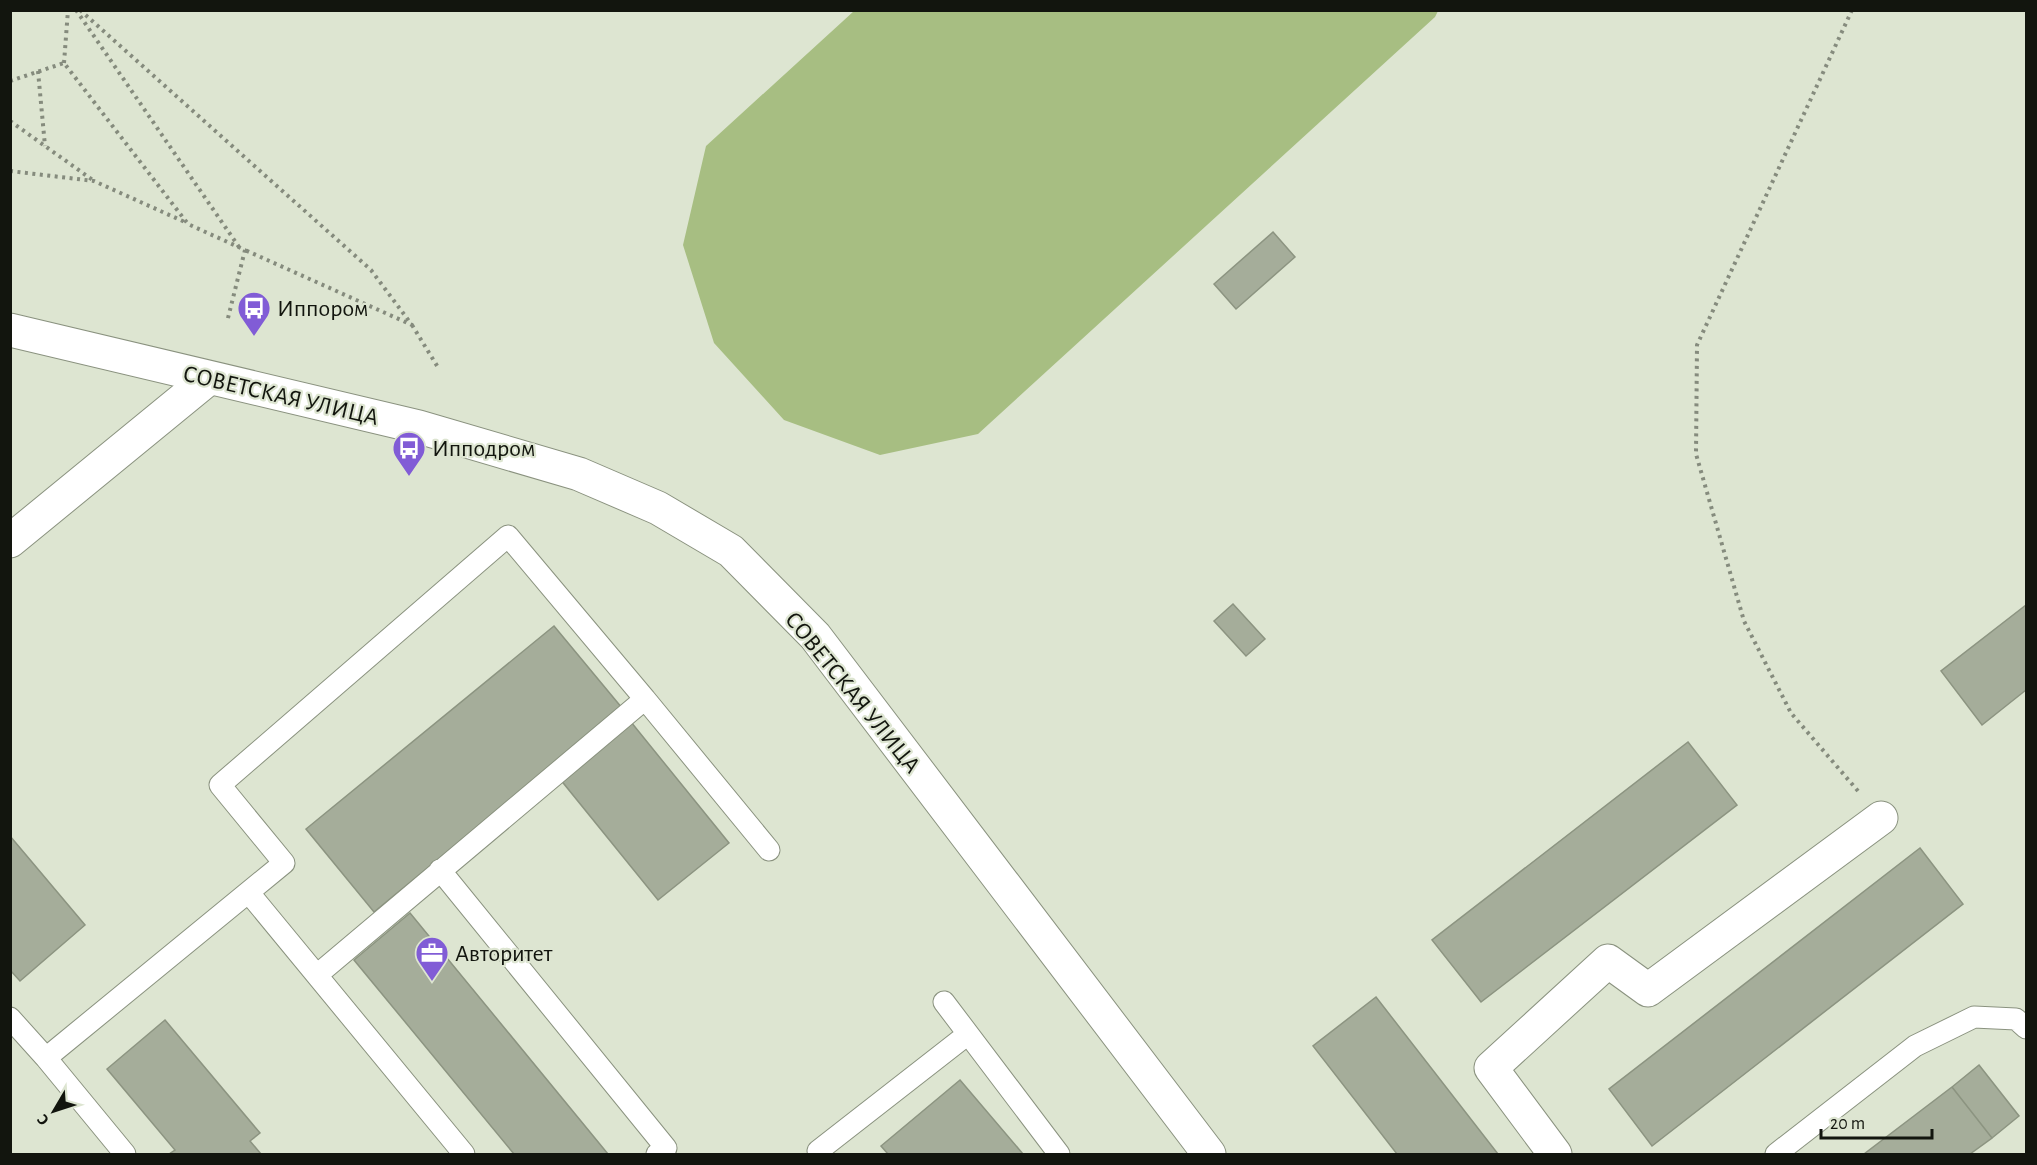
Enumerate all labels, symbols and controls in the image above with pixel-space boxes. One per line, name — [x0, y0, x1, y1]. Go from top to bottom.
bus stop icon: Иппором — [236, 290, 272, 337]
place label: Иппором — [277, 297, 369, 321]
street label: СОВЕТСКАЯ УЛИЦА — [181, 362, 381, 430]
bus stop icon: Ипподром — [391, 430, 427, 477]
place label: Ипподром — [432, 437, 535, 461]
street label: СОВЕТСКАЯ УЛИЦА — [780, 607, 924, 778]
office icon: Авторитет — [414, 935, 450, 982]
place label: Авторитет — [455, 942, 553, 966]
north arrow — [24, 1081, 84, 1141]
scale bar — [1821, 1102, 1932, 1140]
text: С — [34, 1111, 52, 1128]
text: 20 m — [1830, 1115, 1865, 1133]

